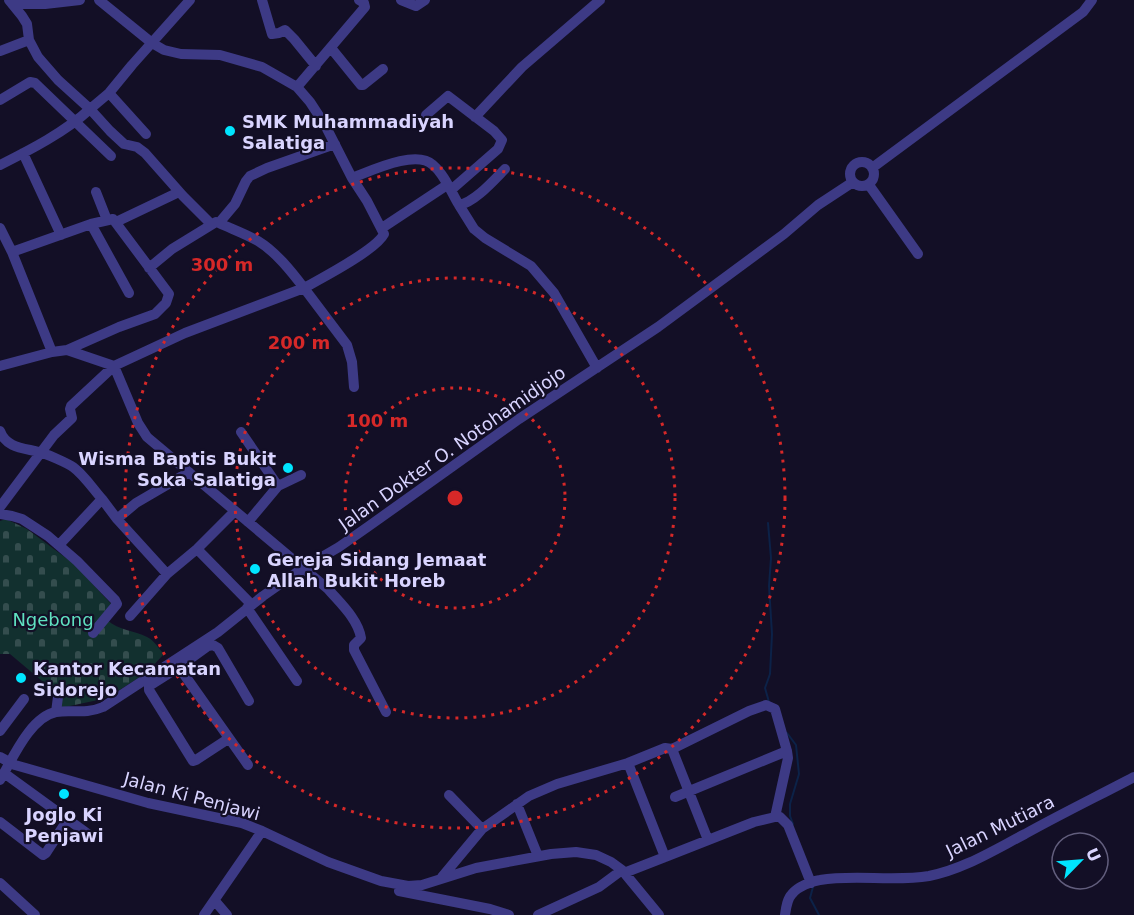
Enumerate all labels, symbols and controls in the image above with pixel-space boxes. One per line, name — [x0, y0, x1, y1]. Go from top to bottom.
place label: SMK Muhammadiyah Salatiga — [242, 111, 454, 153]
marker: SMK Muhammadiyah Salatiga — [223, 124, 237, 138]
text: 300 m — [191, 254, 253, 275]
text: 200 m — [268, 332, 330, 353]
street label: Jalan Dokter O. Notohamidjojo — [334, 361, 569, 535]
text: 100 m — [346, 410, 408, 431]
place label: Wisma Baptis Bukit Soka Salatiga — [78, 448, 276, 490]
marker: Wisma Baptis Bukit Soka Salatiga — [281, 461, 295, 475]
centre of rings — [445, 488, 465, 508]
place label: Gereja Sidang Jemaat Allah Bukit Horeb — [267, 549, 487, 591]
marker: Gereja Sidang Jemaat Allah Bukit Horeb — [248, 562, 262, 576]
park label: Ngebong — [12, 609, 94, 630]
place label: Kantor Kecamatan Sidorejo — [33, 658, 221, 700]
marker: Kantor Kecamatan Sidorejo — [14, 671, 28, 685]
street label: Jalan Ki Penjawi — [120, 767, 263, 824]
marker: Joglo Ki Penjawi — [57, 787, 71, 801]
street label: Jalan Mutiara — [941, 791, 1058, 862]
place label: Joglo Ki Penjawi — [24, 804, 104, 846]
north arrow — [1050, 831, 1110, 891]
text: U — [1082, 845, 1104, 865]

